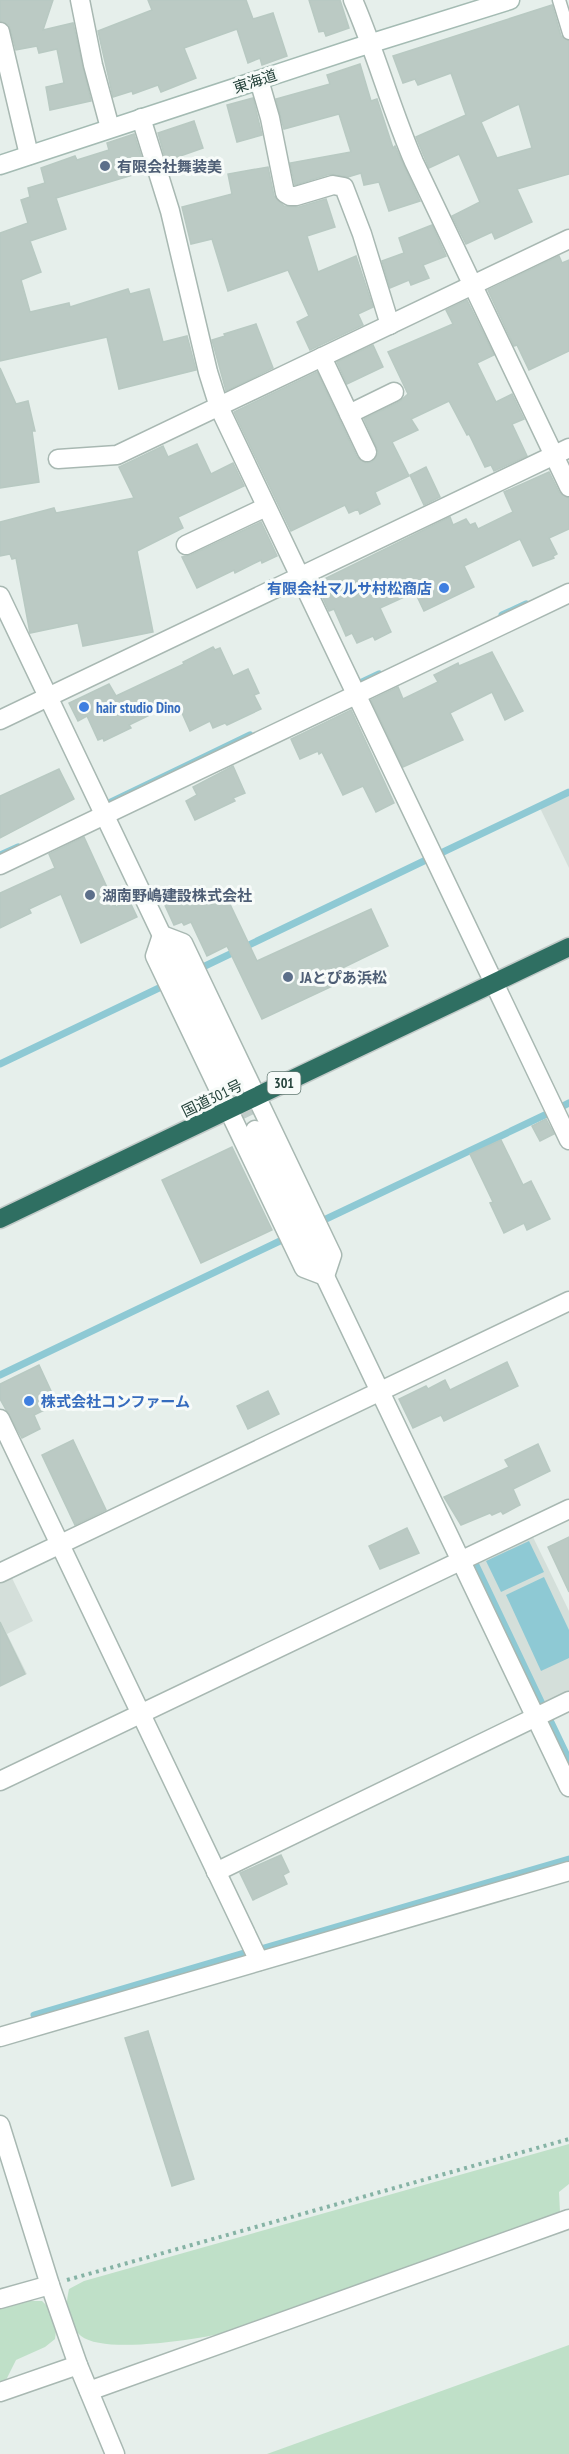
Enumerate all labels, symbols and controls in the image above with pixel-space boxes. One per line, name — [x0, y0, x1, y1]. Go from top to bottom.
street label: 東海道 — [231, 65, 279, 97]
place label: 有限会社舞装美 — [117, 157, 222, 176]
marker: 有限会社舞装美 — [98, 159, 112, 173]
place label: 有限会社マルサ村松商店 — [267, 579, 432, 598]
marker: 有限会社マルサ村松商店 — [437, 581, 451, 595]
place label: hair studio Dino — [96, 698, 181, 717]
marker: hair studio Dino — [77, 700, 91, 714]
place label: 湖南野嶋建設株式会社 — [102, 886, 252, 905]
marker: 湖南野嶋建設株式会社 — [83, 888, 97, 902]
place label: JAとぴあ浜松 — [299, 968, 387, 987]
marker: JAとぴあ浜松 — [281, 970, 295, 984]
road number: 301 — [268, 1072, 300, 1094]
street label: 国道301号 — [179, 1075, 245, 1121]
place label: 株式会社コンファーム — [41, 1392, 190, 1411]
marker: 株式会社コンファーム — [22, 1394, 36, 1408]

